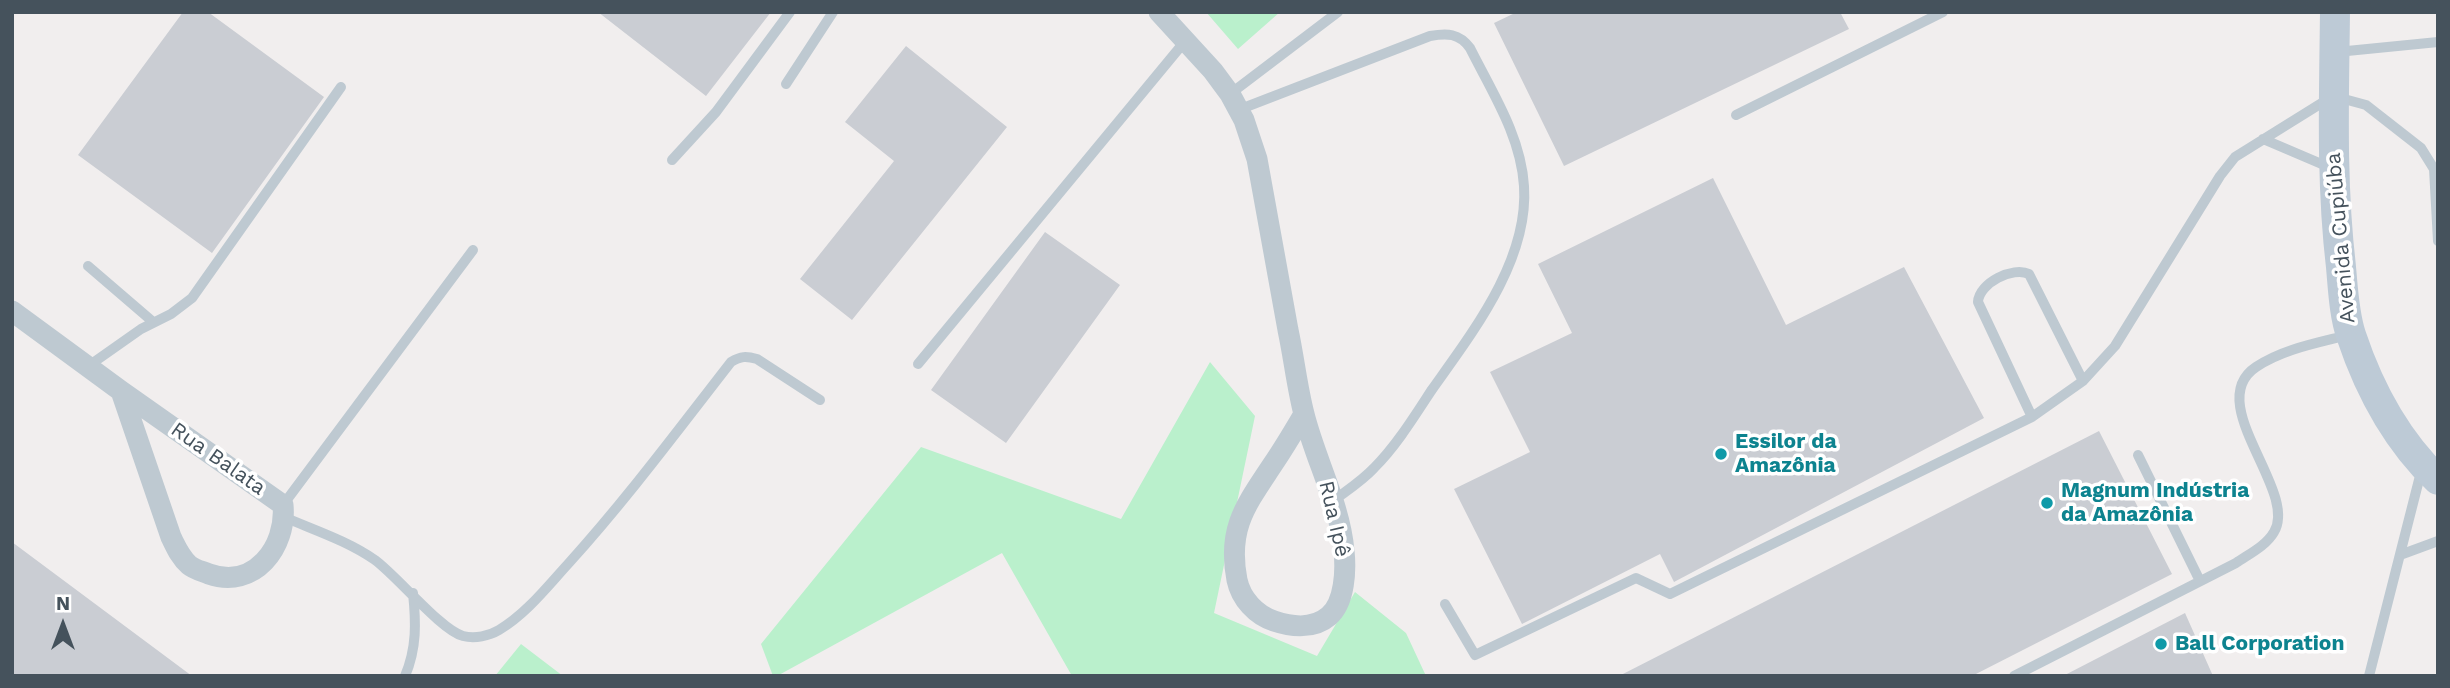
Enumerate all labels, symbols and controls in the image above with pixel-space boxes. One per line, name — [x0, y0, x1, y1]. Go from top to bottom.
street label: Avenida Cupiúba — [2321, 152, 2361, 324]
street label: Rua Balata — [166, 417, 270, 501]
place label: Essilor da Amazônia — [1735, 429, 1837, 479]
marker: Essilor da Amazônia — [1713, 446, 1729, 462]
place label: Magnum Indústria da Amazônia — [2061, 478, 2249, 528]
street label: Rua Ipê — [1313, 479, 1355, 559]
marker: Magnum Indústria da Amazônia — [2039, 495, 2055, 511]
north arrow — [28, 590, 98, 660]
text: N — [56, 592, 70, 615]
place label: Ball Corporation — [2175, 631, 2344, 657]
marker: Ball Corporation — [2153, 636, 2169, 652]

